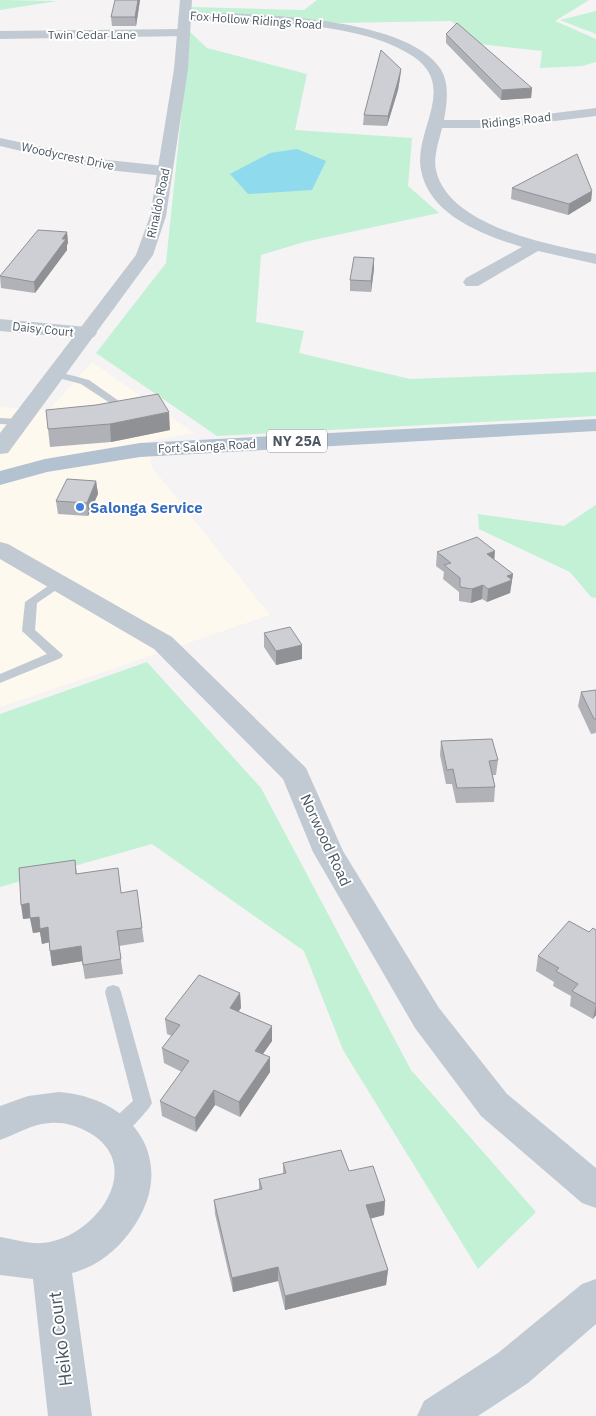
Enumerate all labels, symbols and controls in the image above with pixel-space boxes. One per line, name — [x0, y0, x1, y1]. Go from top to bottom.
street label: Fox Hollow Ridings Road — [189, 8, 323, 32]
street label: Twin Cedar Lane — [48, 27, 137, 42]
street label: Ridings Road — [480, 109, 552, 131]
street label: Woodycrest Drive — [20, 139, 116, 173]
street label: Rinaldo Road — [143, 167, 173, 239]
street label: Daisy Court — [12, 318, 74, 340]
road number: NY 25A — [267, 430, 327, 452]
street label: Fort Salonga Road — [158, 436, 256, 456]
place label: Salonga Service — [90, 498, 203, 517]
marker: Salonga Service — [74, 501, 86, 513]
street label: Norwood Road — [296, 791, 356, 889]
street label: Heiko Court — [43, 1290, 77, 1388]

